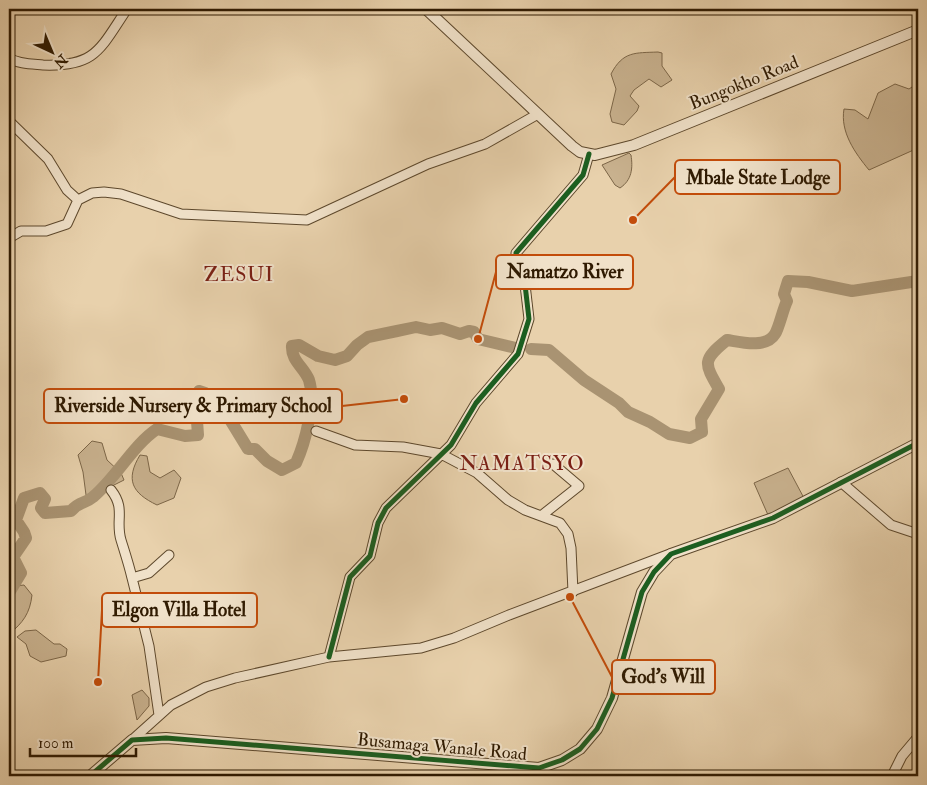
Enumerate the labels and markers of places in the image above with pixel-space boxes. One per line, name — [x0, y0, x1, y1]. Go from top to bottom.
callout: Mbale State Lodge — [675, 160, 840, 194]
callout: Namatzo River — [496, 255, 633, 289]
callout: Riverside Nursery & Primary School — [44, 389, 342, 423]
callout: Elgon Villa Hotel — [102, 593, 257, 627]
callout: God's Will — [612, 660, 715, 694]

